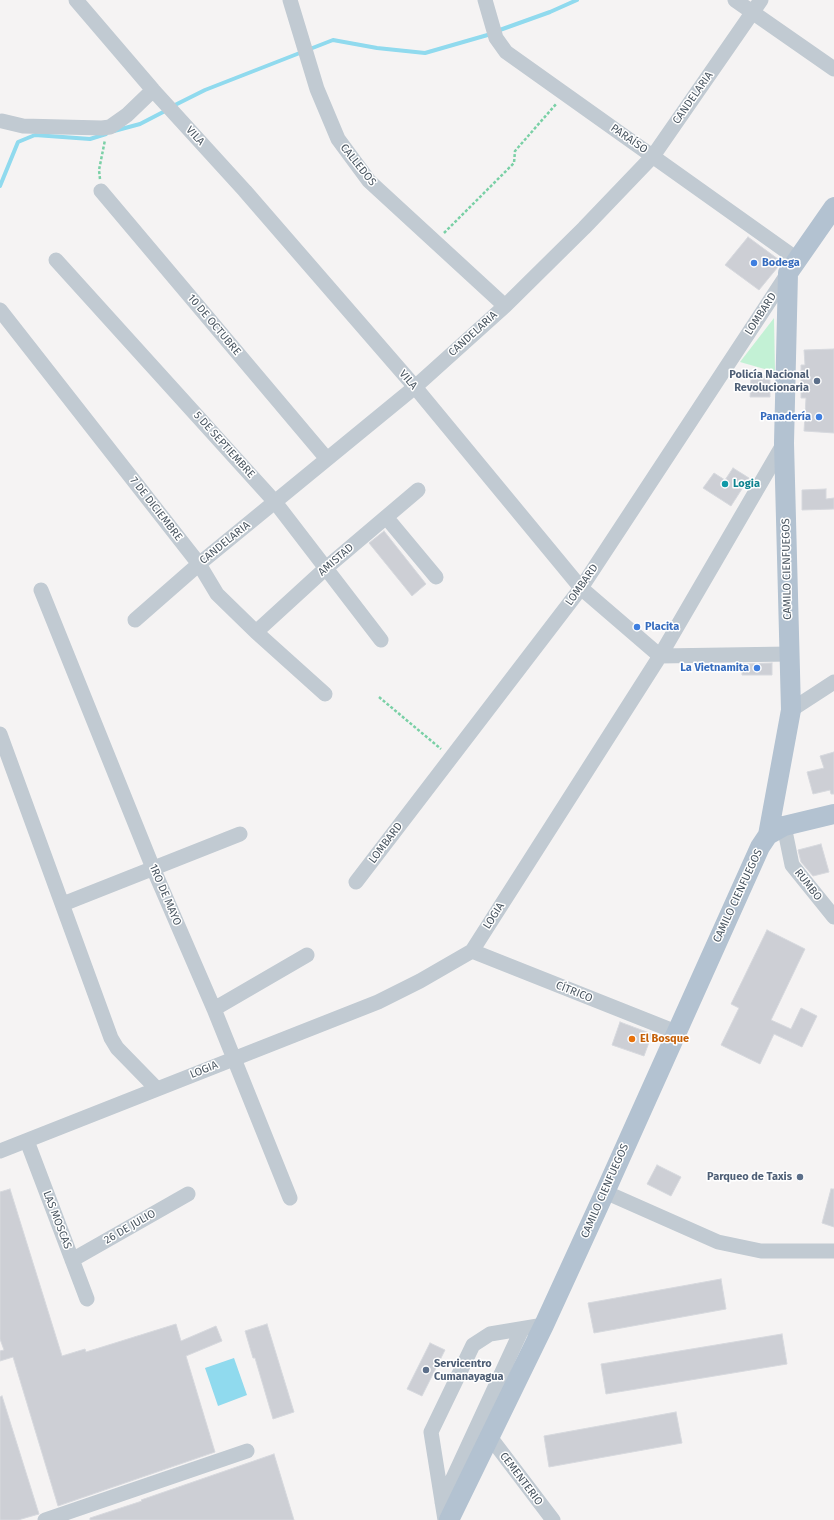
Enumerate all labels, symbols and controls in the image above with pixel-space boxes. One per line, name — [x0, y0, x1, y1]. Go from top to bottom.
street label: CANDELARIA — [670, 69, 716, 127]
street label: PARAÍSO — [608, 122, 650, 156]
street label: VILA — [183, 124, 207, 148]
street label: CALLEDOS — [337, 141, 379, 189]
place label: Bodega — [762, 256, 800, 270]
marker: Bodega — [749, 258, 759, 268]
street label: LOMBARD — [742, 290, 780, 338]
street label: 10 DE OCTUBRE — [185, 292, 243, 358]
street label: CANDELARIA — [446, 309, 500, 359]
street label: VILA — [396, 368, 420, 392]
place label: Policía Nacional Revolucionaria — [729, 368, 809, 394]
marker: Policía Nacional Revolucionaria — [812, 376, 822, 386]
street label: 5 DE SEPTIEMBRE — [191, 409, 257, 481]
place label: Panadería — [760, 410, 811, 424]
marker: Panadería — [814, 412, 824, 422]
street label: 7 DE DICIEMBRE — [127, 475, 185, 543]
place label: Logia — [733, 477, 760, 491]
marker: Logia — [720, 479, 730, 489]
street label: CAMILO CIENFUEGOS — [780, 518, 794, 620]
street label: CANDELARIA — [197, 519, 253, 567]
street label: AMISTAD — [316, 541, 356, 579]
street label: LOMBARD — [563, 562, 601, 608]
place label: Placita — [645, 620, 679, 634]
marker: Placita — [632, 622, 642, 632]
place label: La Vietnamita — [680, 661, 749, 675]
marker: La Vietnamita — [752, 663, 762, 673]
street label: LOMBARD — [366, 820, 406, 866]
street label: CAMILO CIENFUEGOS — [711, 847, 765, 945]
street label: 1RO DE MAYO — [146, 862, 184, 928]
street label: RUMBO — [791, 866, 825, 904]
street label: LOGIA — [481, 900, 507, 932]
street label: CÍTRICO — [554, 979, 594, 1005]
place label: El Bosque — [640, 1032, 689, 1046]
marker: El Bosque — [627, 1034, 637, 1044]
street label: LOGIA — [188, 1058, 220, 1082]
street label: CAMILO CIENFUEGOS — [578, 1142, 632, 1240]
place label: Parqueo de Taxis — [707, 1170, 792, 1184]
marker: Parqueo de Taxis — [795, 1172, 805, 1182]
street label: LAS MOSCAS — [40, 1189, 74, 1251]
street label: 26 DE JULIO — [102, 1207, 158, 1247]
place label: Servicentro Cumanayagua — [434, 1357, 504, 1383]
marker: Servicentro Cumanayagua — [421, 1365, 431, 1375]
street label: CEMENTERIO — [497, 1450, 545, 1508]

